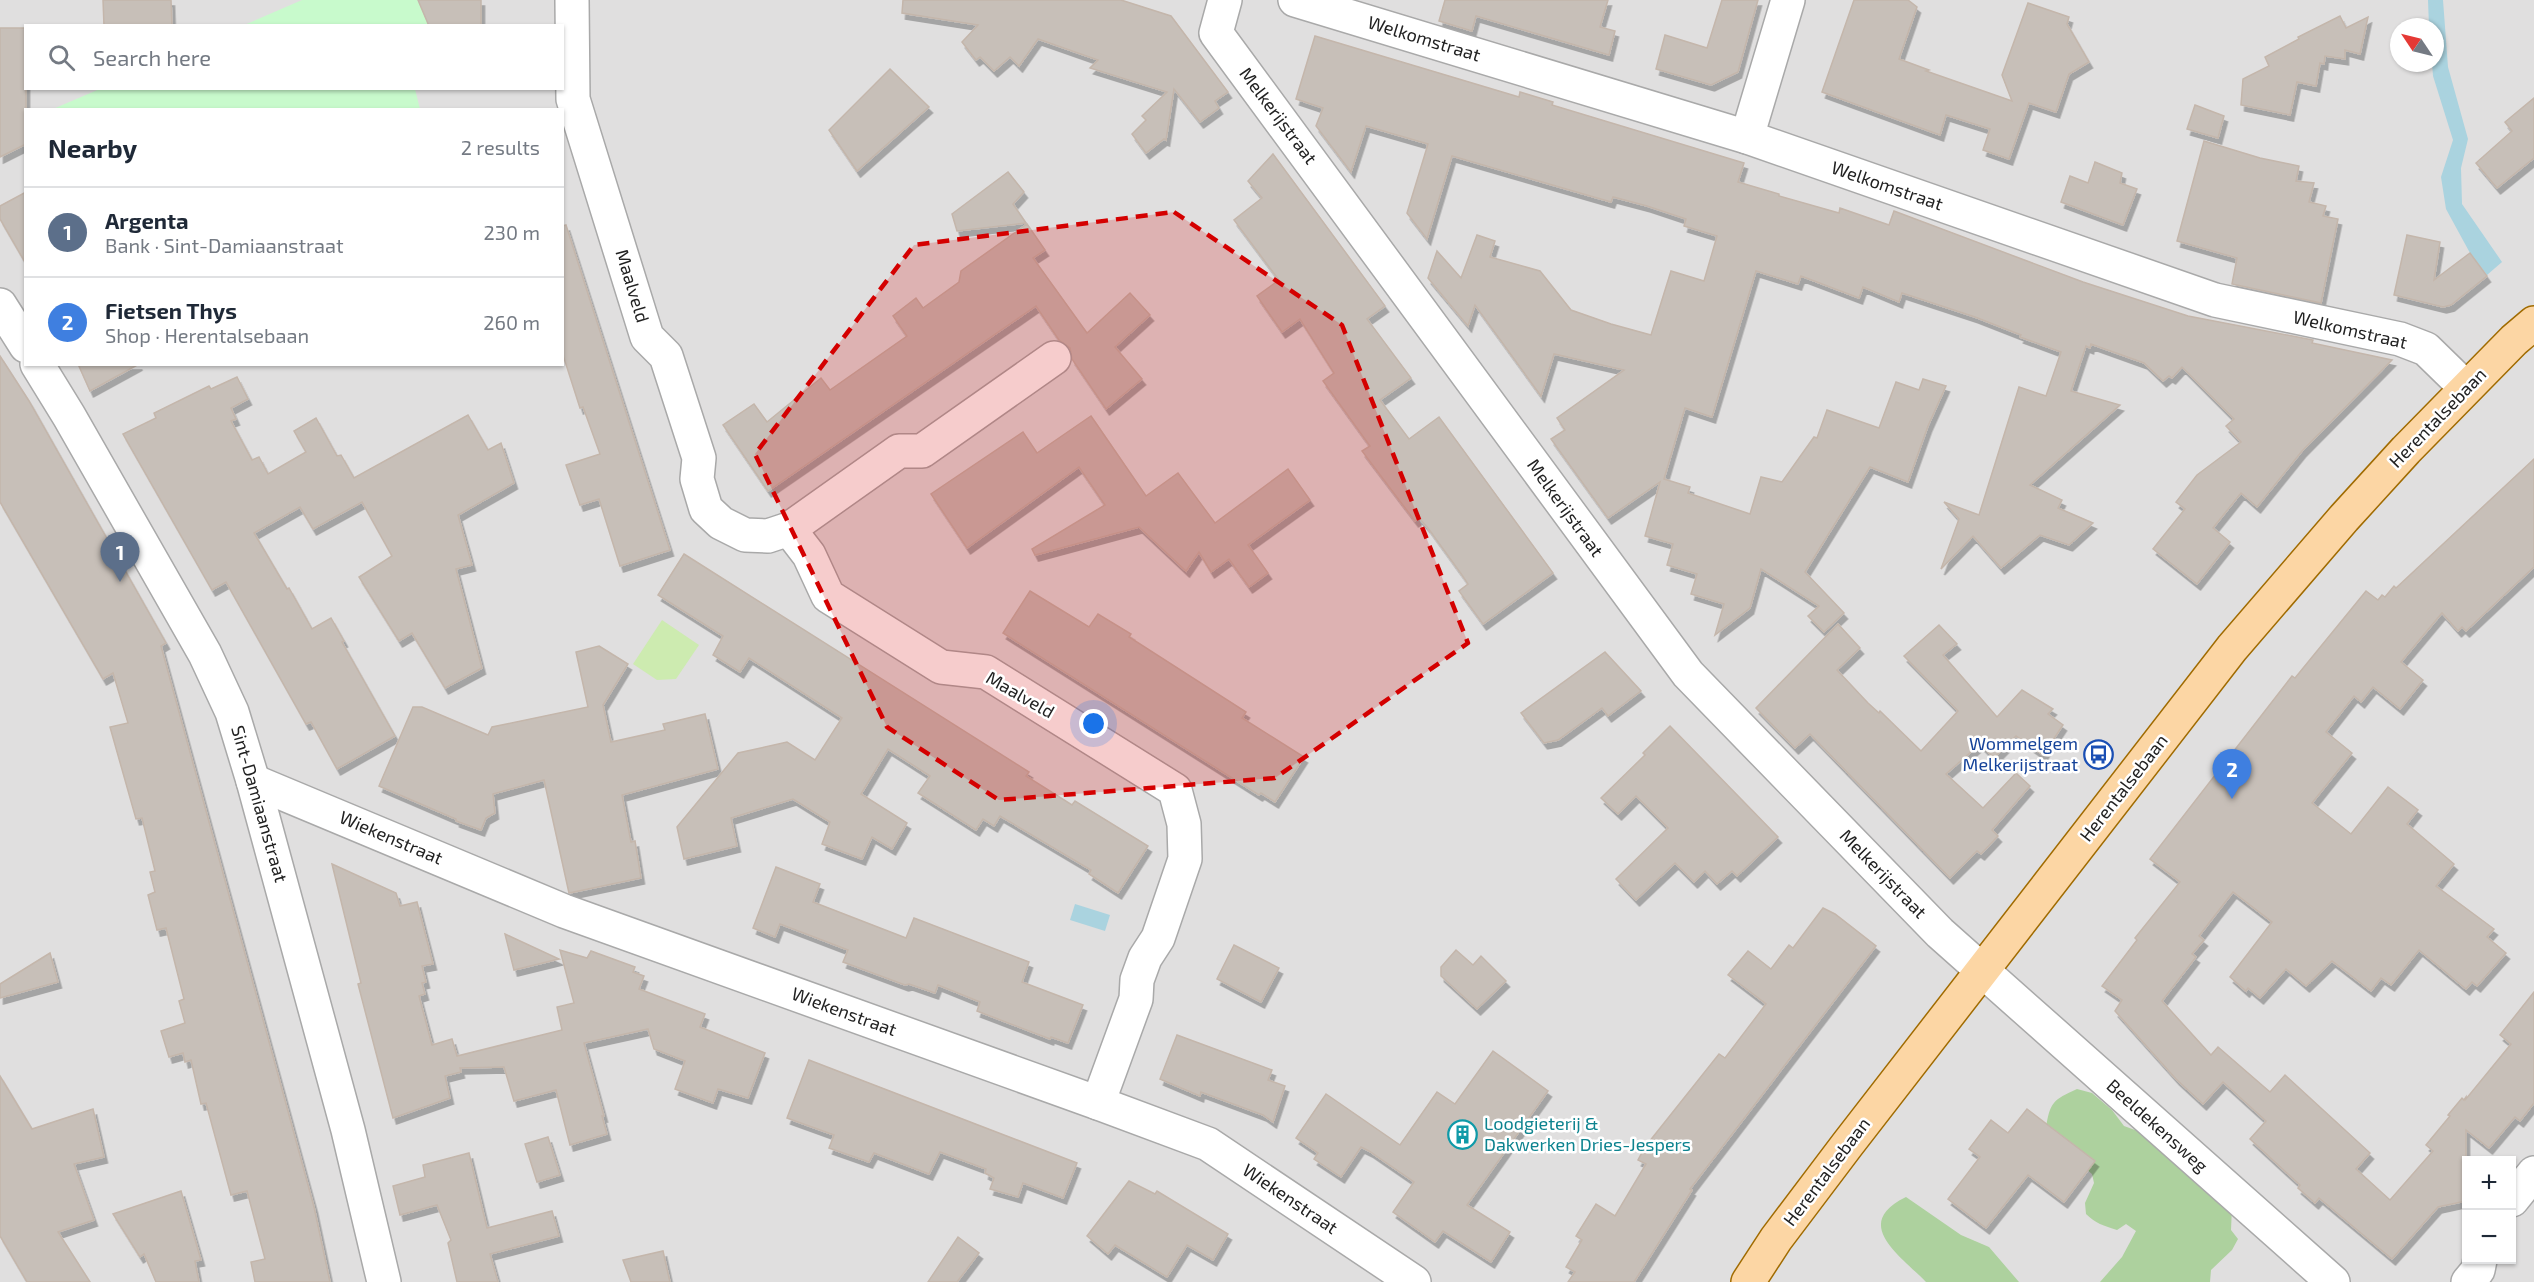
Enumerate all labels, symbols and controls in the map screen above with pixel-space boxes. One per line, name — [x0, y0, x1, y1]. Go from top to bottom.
street label: Welkomstraat — [1365, 10, 1483, 66]
north arrow — [2390, 18, 2444, 72]
search box — [24, 24, 564, 90]
icon: search — [45, 41, 78, 74]
text: Search here — [93, 44, 211, 70]
street label: Melkerijstraat — [1235, 63, 1322, 168]
text: Nearby — [48, 132, 137, 163]
text: 2 results — [461, 135, 540, 159]
street label: Welkomstraat — [1829, 156, 1946, 214]
text: Argenta — [105, 207, 189, 233]
text: 1 — [63, 220, 72, 244]
text: 230 m — [484, 220, 540, 244]
text: Bank · Sint-Damiaanstraat — [105, 233, 344, 257]
street label: Maalveld — [611, 247, 654, 325]
text: Fietsen Thys — [105, 297, 237, 323]
street label: Welkomstraat — [2291, 305, 2410, 353]
text: 2 — [62, 310, 73, 334]
text: 260 m — [483, 310, 540, 334]
text: Shop · Herentalsebaan — [105, 323, 309, 347]
street label: Herentalsebaan — [2384, 363, 2490, 472]
street label: Melkerijstraat — [1523, 454, 1609, 561]
pin: 1 — [100, 532, 140, 582]
street label: Maalveld — [982, 666, 1059, 722]
your location — [1079, 709, 1108, 738]
street label: Sint-Damiaanstraat — [227, 723, 293, 885]
street label: Herentalsebaan — [2074, 729, 2172, 845]
place label: Wommelgem Melkerijstraat — [1963, 732, 2078, 775]
bus stop icon: Wommelgem Melkerijstraat — [2083, 738, 2115, 770]
pin: 2 — [2212, 750, 2252, 799]
street label: Wiekenstraat — [336, 805, 446, 869]
street label: Melkerijstraat — [1836, 824, 1932, 923]
street label: Wiekenstraat — [789, 982, 900, 1040]
street label: Beeldekensweg — [2103, 1074, 2213, 1176]
place label: Loodgieterij & Dakwerken Dries-Jespers — [1484, 1112, 1691, 1155]
street label: Herentalsebaan — [1778, 1113, 1874, 1230]
building icon: Loodgieterij & Dakwerken Dries-Jespers — [1447, 1118, 1479, 1150]
map controls — [2462, 1156, 2516, 1264]
button: + — [2462, 1156, 2516, 1210]
street label: Wiekenstraat — [1239, 1158, 1342, 1238]
button: − — [2462, 1210, 2516, 1264]

